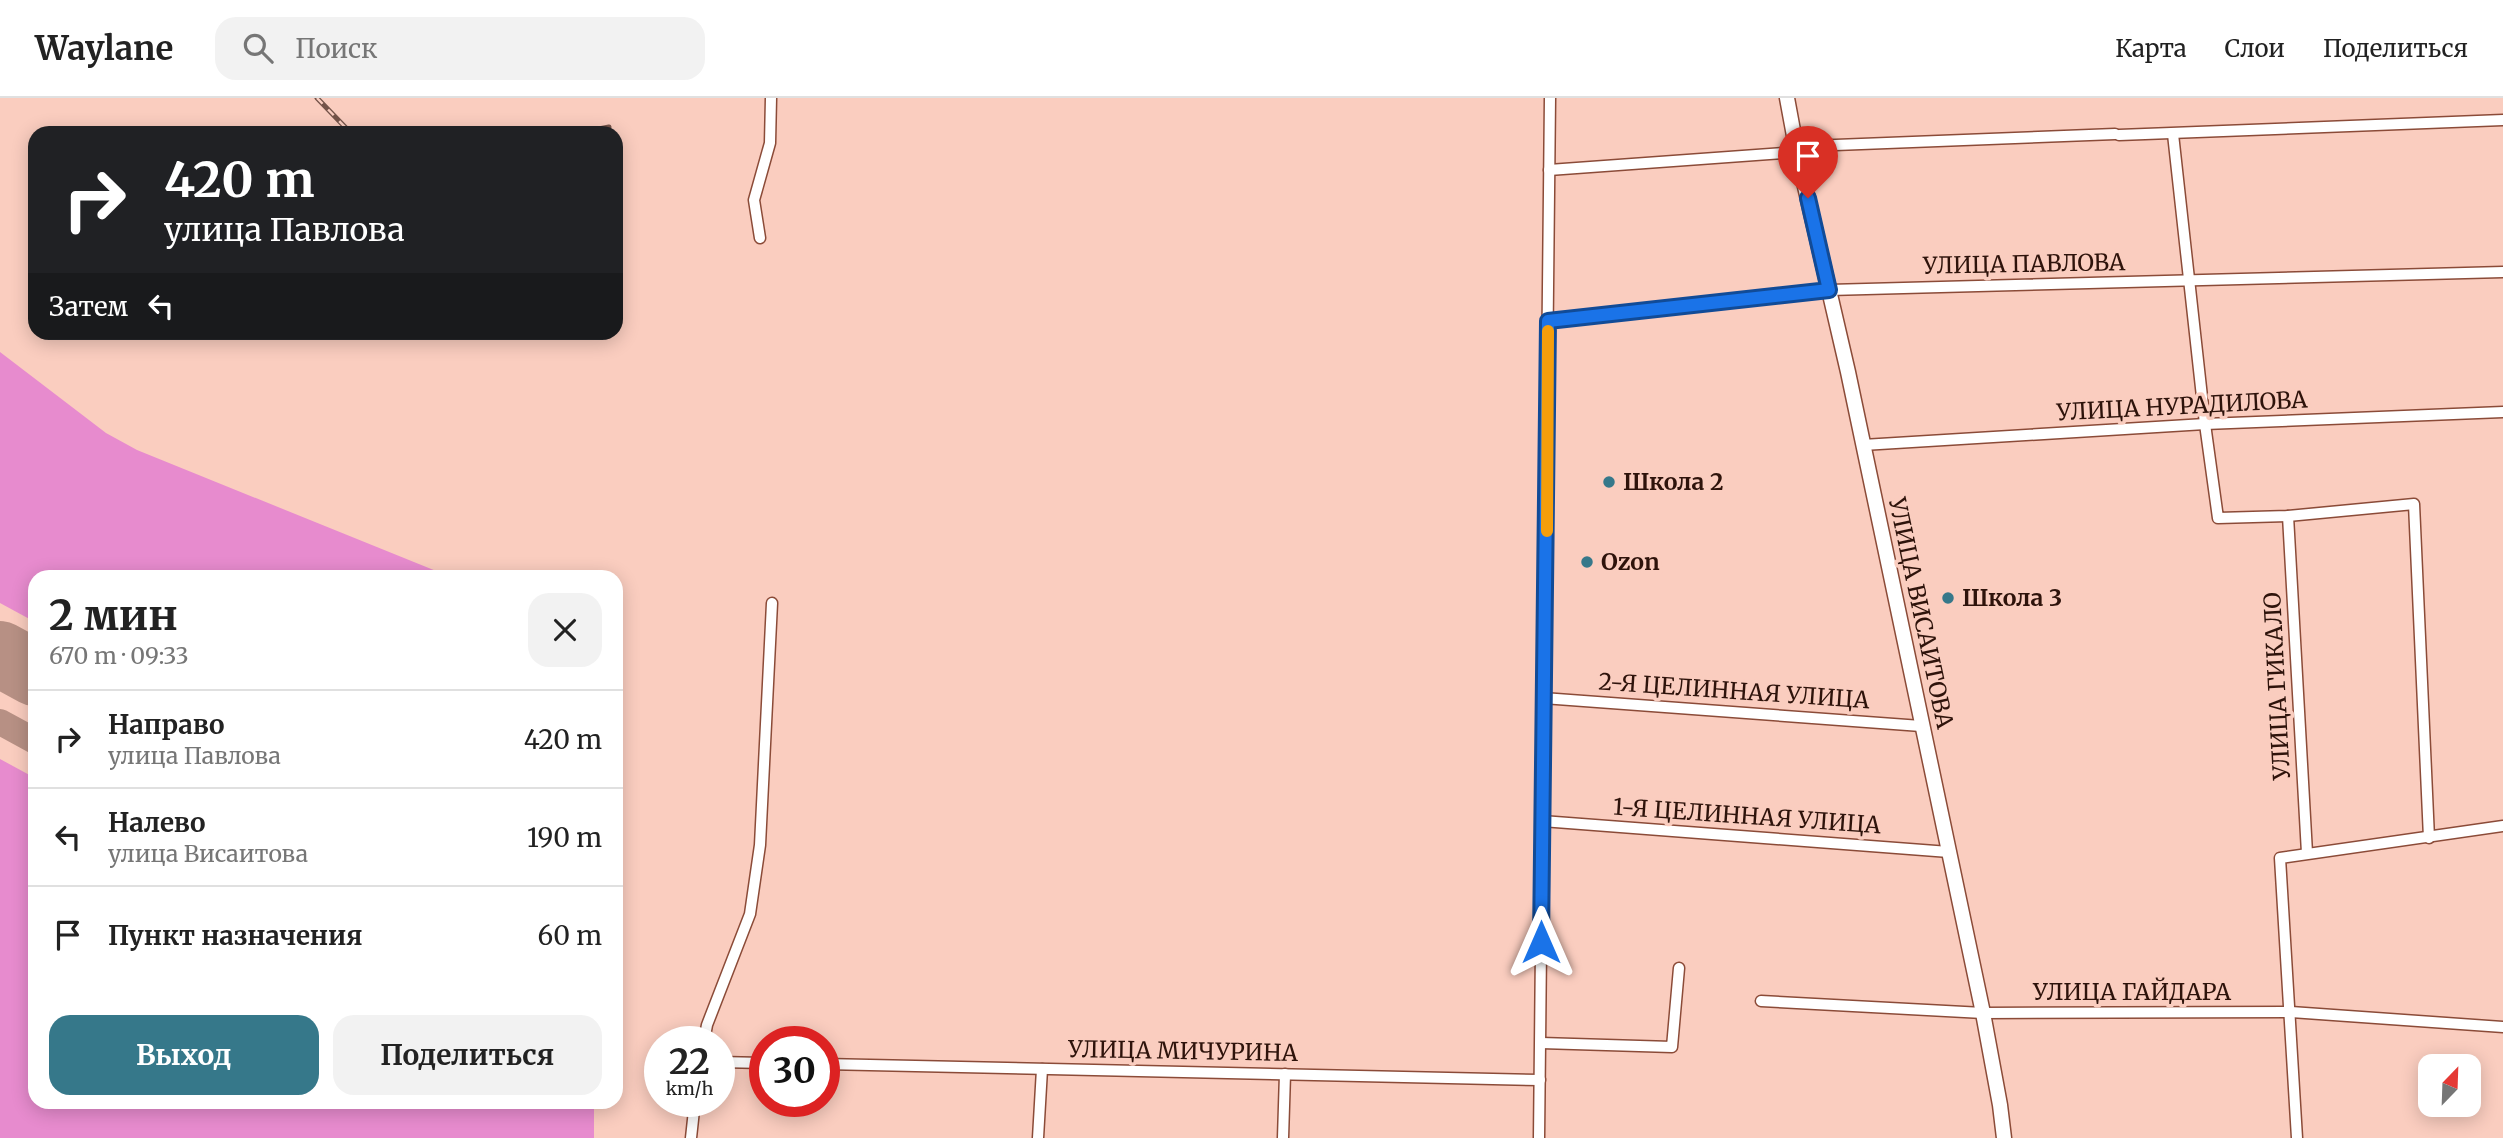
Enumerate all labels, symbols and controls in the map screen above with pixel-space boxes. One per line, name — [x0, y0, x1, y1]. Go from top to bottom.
search box — [215, 17, 705, 80]
text: Waylane — [35, 28, 173, 69]
icon: search — [239, 29, 277, 67]
text: Поиск — [295, 32, 378, 65]
text: Карта — [2115, 33, 2187, 64]
text: Слои — [2225, 33, 2285, 64]
text: Поделиться — [2323, 33, 2468, 64]
pin — [1778, 126, 1838, 198]
icon: arrive — [1789, 137, 1827, 175]
text: 420 m — [164, 149, 315, 210]
icon: right — [49, 154, 140, 245]
text: улица Павлова — [164, 210, 405, 250]
street label: УЛИЦА ПАВЛОВА — [1922, 247, 2126, 280]
icon: left — [142, 287, 180, 325]
text: Затем — [49, 290, 128, 323]
street label: УЛИЦА НУРАДИЛОВА — [2055, 384, 2309, 427]
place label: Школа 2 — [1623, 467, 1723, 496]
marker: Школа 2 — [1601, 474, 1617, 490]
street label: УЛИЦА ВИСАИТОВА — [1883, 494, 1960, 732]
place label: Ozon — [1601, 547, 1660, 576]
marker: Ozon — [1579, 554, 1595, 570]
place label: Школа 3 — [1962, 583, 2062, 612]
text: 2 мин — [49, 589, 178, 641]
marker: Школа 3 — [1940, 590, 1956, 606]
street label: УЛИЦА ГИКАЛО — [2257, 591, 2296, 782]
button: close — [528, 593, 602, 667]
text: 670 m · 09:33 — [49, 641, 189, 670]
street label: 2-Я ЦЕЛИННАЯ УЛИЦА — [1598, 667, 1871, 714]
text: Направо — [108, 708, 225, 741]
icon: right — [49, 720, 87, 758]
text: 420 m — [524, 723, 602, 756]
text: улица Павлова — [108, 741, 281, 770]
street label: 1-Я ЦЕЛИННАЯ УЛИЦА — [1612, 792, 1883, 839]
text: Налево — [108, 806, 206, 839]
icon: left — [49, 818, 87, 856]
text: 190 m — [527, 821, 602, 854]
text: улица Висаитова — [108, 839, 308, 868]
position arrow — [1504, 905, 1578, 979]
icon: arrive — [49, 916, 87, 954]
text: Пункт назначения — [108, 919, 362, 952]
text: 60 m — [538, 919, 602, 952]
street label: УЛИЦА ГАЙДАРА — [2032, 977, 2232, 1006]
button: Выход — [49, 1015, 319, 1095]
button: Поделиться — [333, 1015, 602, 1095]
speed limit sign: 30 — [749, 1026, 840, 1117]
street label: УЛИЦА МИЧУРИНА — [1067, 1034, 1299, 1067]
text: 22 — [669, 1040, 710, 1084]
north arrow — [2418, 1054, 2482, 1116]
map controls — [2418, 1054, 2481, 1117]
text: km/h — [666, 1077, 713, 1100]

